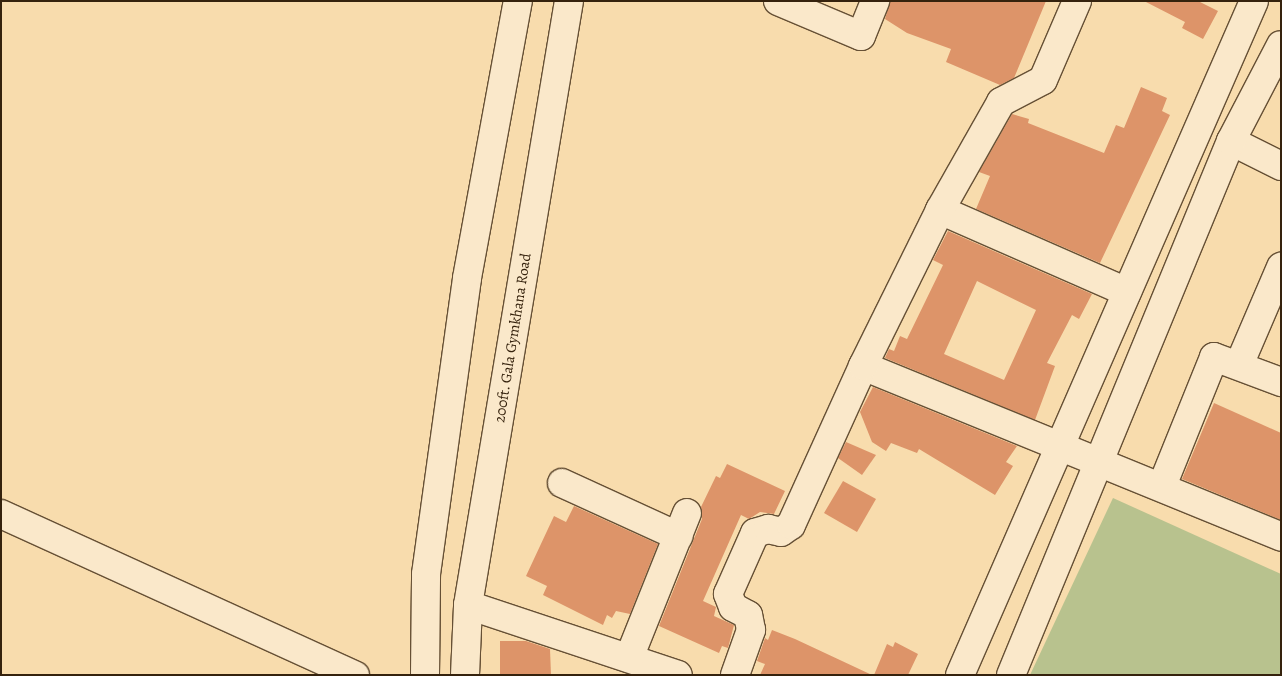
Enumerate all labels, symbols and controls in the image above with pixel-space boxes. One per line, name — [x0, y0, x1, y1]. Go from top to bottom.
street label: 200ft. Gala Gymkhana Road — [491, 252, 535, 424]

